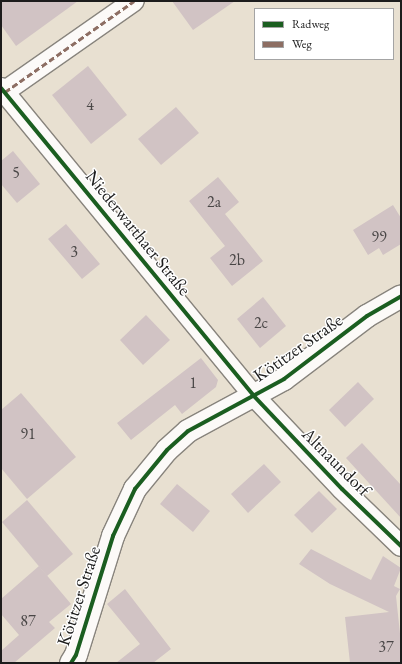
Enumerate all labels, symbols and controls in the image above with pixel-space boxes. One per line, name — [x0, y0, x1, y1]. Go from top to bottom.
legend — [254, 8, 394, 60]
text: Radweg — [292, 16, 329, 32]
text: Weg — [292, 36, 312, 52]
house number: 4 — [86, 95, 94, 115]
house number: 5 — [12, 163, 20, 183]
street label: Niederwarthaer Straße — [81, 166, 195, 300]
house number: 2a — [207, 192, 221, 212]
house number: 99 — [371, 227, 387, 247]
house number: 3 — [70, 242, 78, 262]
house number: 2b — [229, 250, 245, 270]
street label: Kötitzer Straße — [249, 309, 347, 387]
house number: 2c — [254, 313, 268, 333]
house number: 1 — [189, 373, 197, 393]
street label: Altnaundorf — [297, 423, 375, 501]
house number: 91 — [20, 424, 36, 444]
street label: Kötitzer Straße — [53, 543, 105, 649]
house number: 87 — [20, 611, 36, 631]
house number: 37 — [378, 637, 394, 657]

